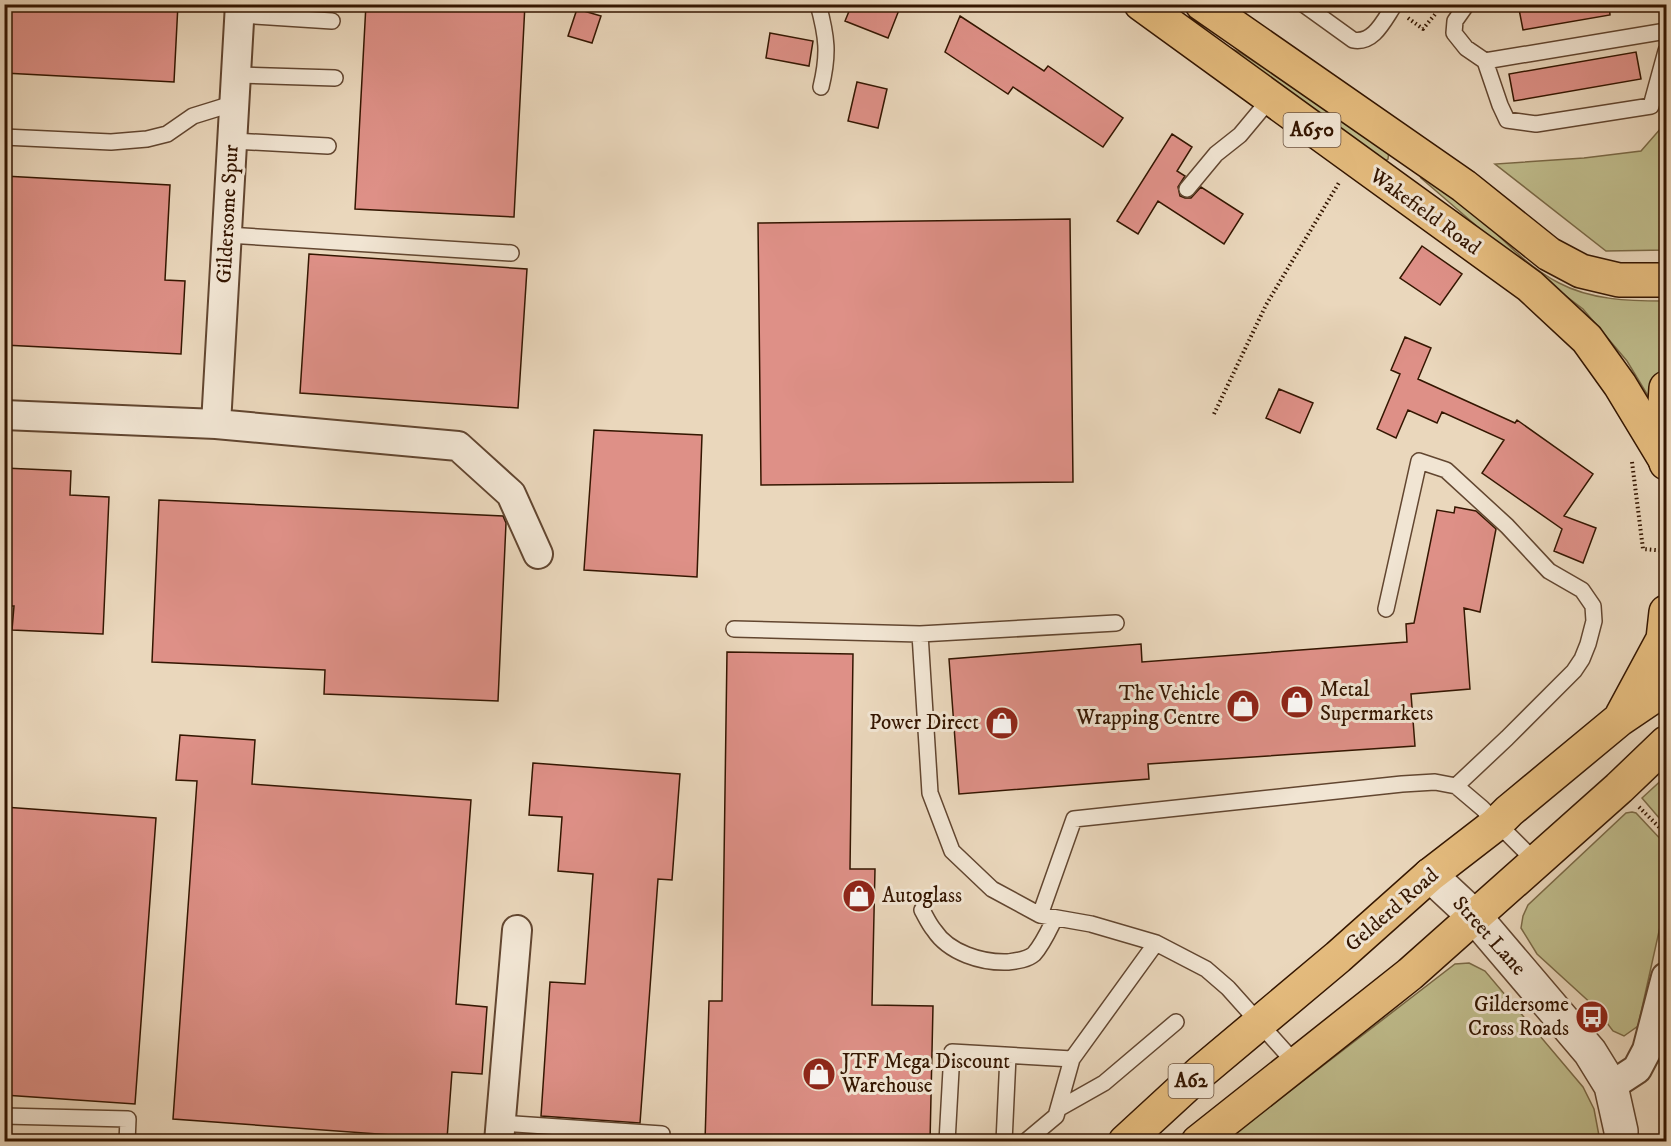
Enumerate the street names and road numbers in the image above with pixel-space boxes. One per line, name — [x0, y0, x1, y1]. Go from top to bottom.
road number: A650 — [1284, 113, 1340, 147]
street label: Gildersome Spur — [211, 144, 245, 284]
street label: Wakefield Road — [1364, 162, 1486, 261]
street label: Gelderd Road — [1340, 862, 1444, 958]
street label: Street Lane — [1447, 891, 1532, 981]
road number: A62 — [1168, 1064, 1214, 1098]

